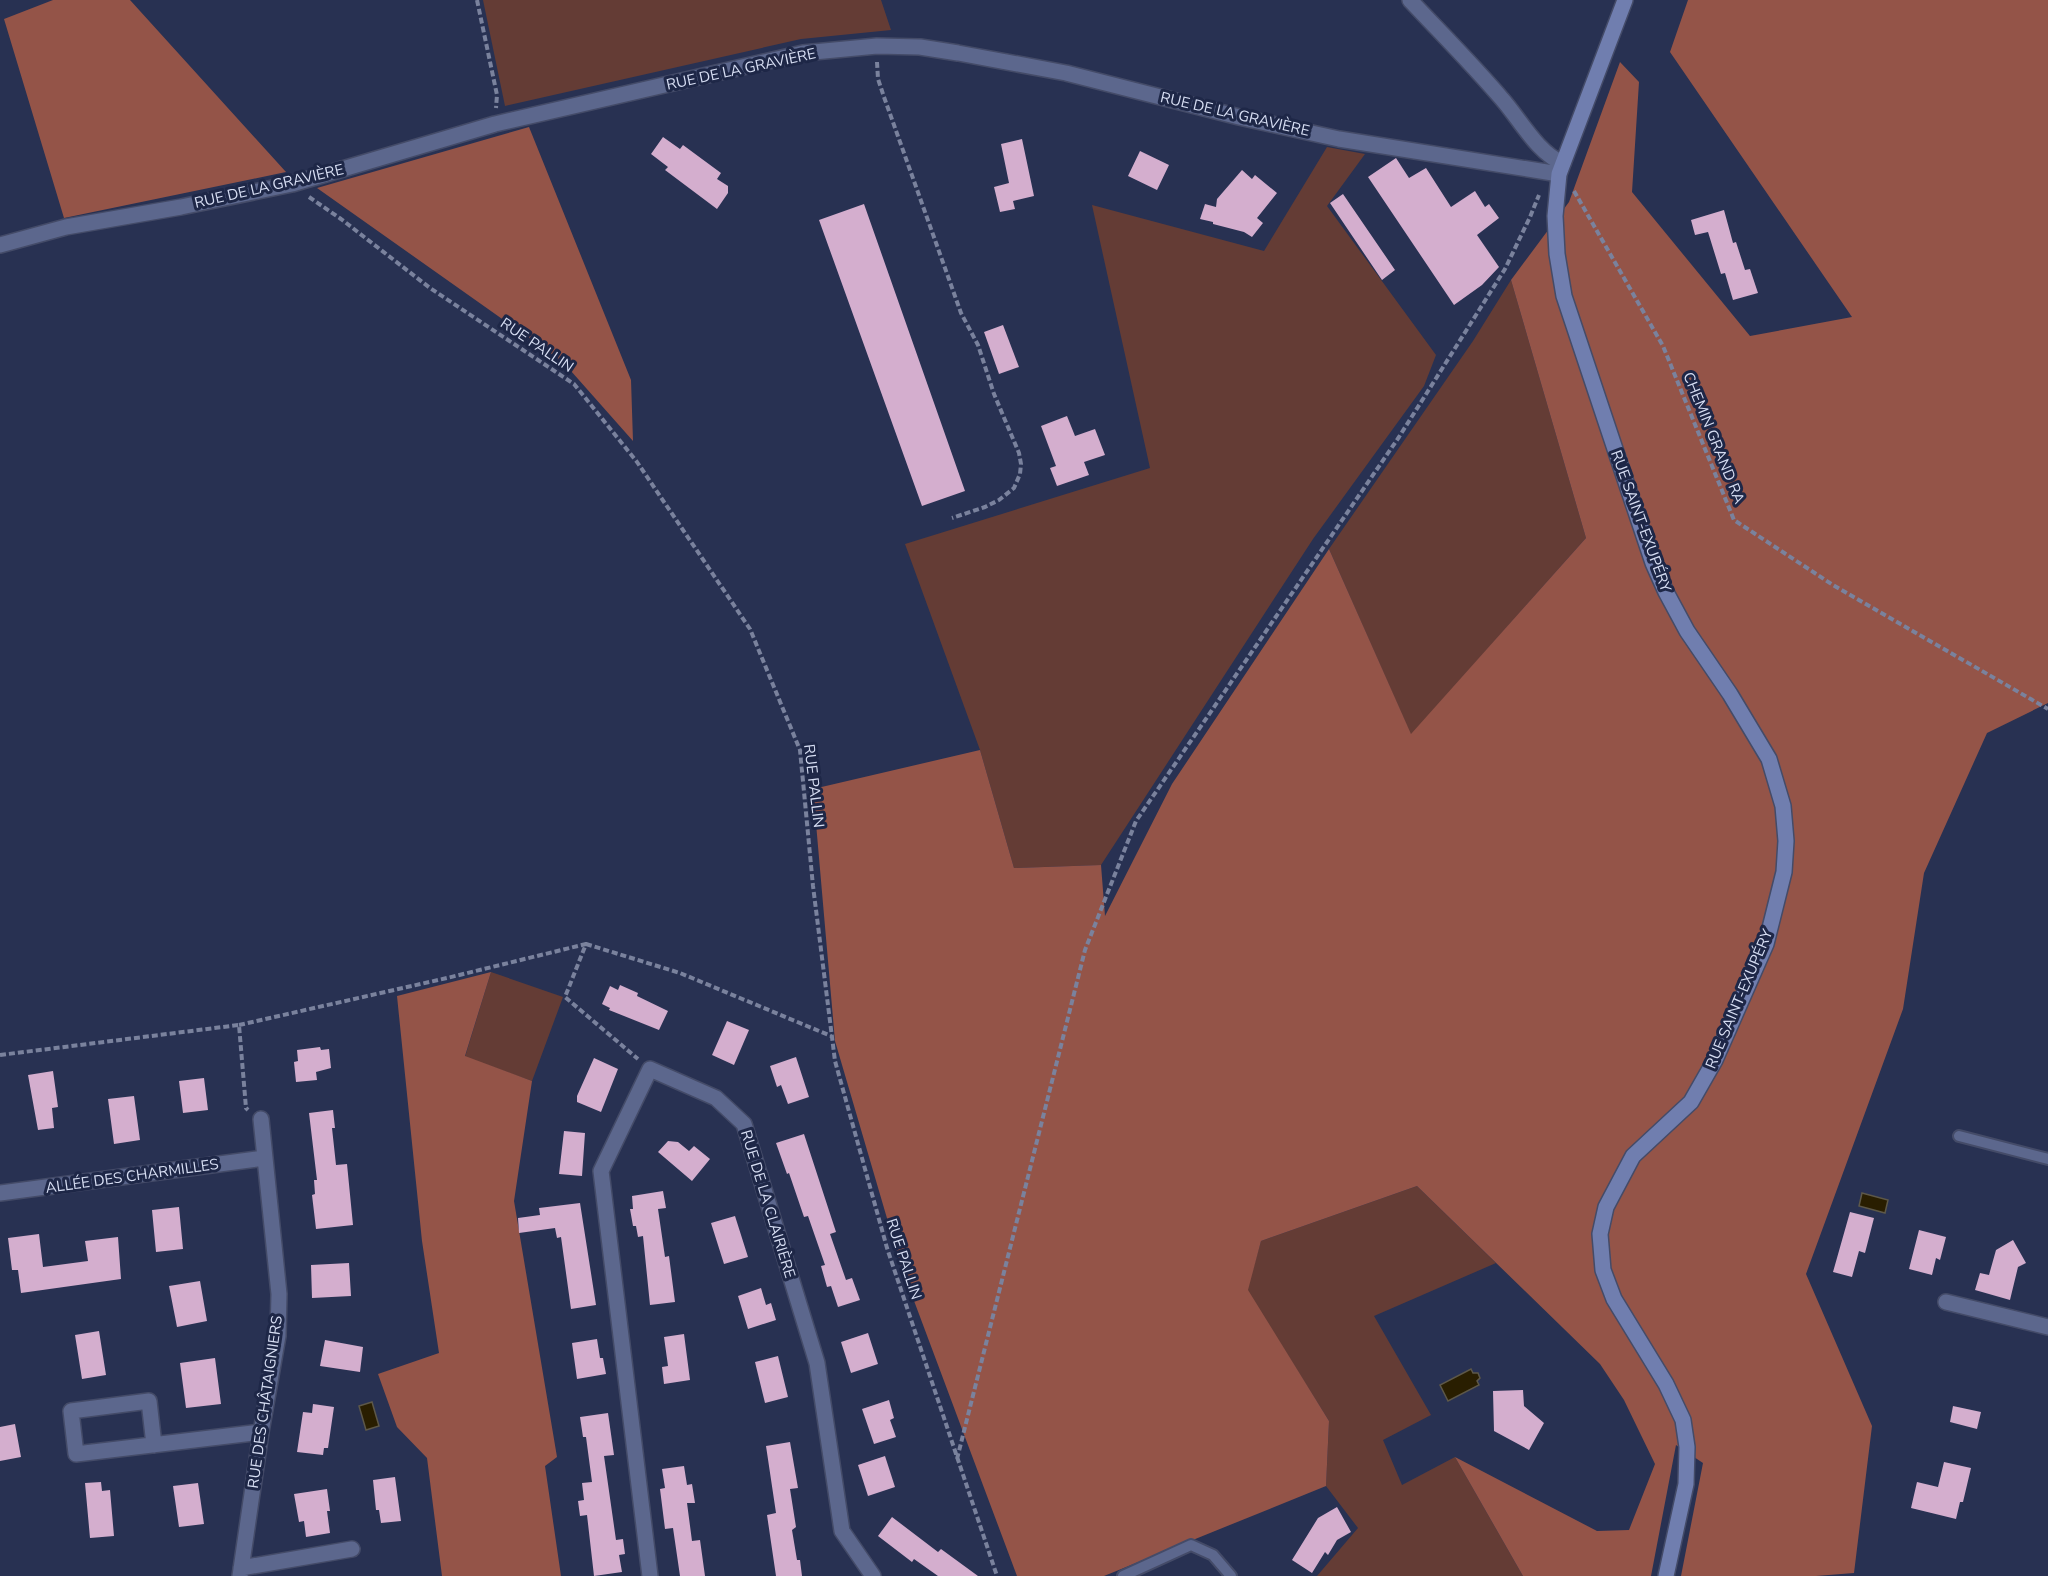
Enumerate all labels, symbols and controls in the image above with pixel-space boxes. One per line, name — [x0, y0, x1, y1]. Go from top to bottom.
street label: RUE DE LA GRAVIÈRE — [664, 43, 818, 95]
street label: RUE DE LA GRAVIÈRE — [1158, 87, 1312, 141]
street label: RUE DE LA GRAVIÈRE — [192, 159, 346, 213]
street label: RUE PALLIN — [497, 313, 577, 377]
street label: CHEMIN GRAND RA — [1678, 369, 1750, 507]
street label: RUE SAINT-EXUPÉRY — [1606, 447, 1676, 596]
street label: RUE PALLIN — [799, 743, 829, 829]
street label: RUE SAINT-EXUPÉRY — [1701, 925, 1778, 1072]
street label: RUE DE LA CLAIRIÈRE — [736, 1127, 800, 1281]
street label: ALLÉE DES CHARMILLES — [44, 1154, 220, 1198]
street label: RUE PALLIN — [881, 1216, 927, 1302]
street label: RUE DES CHÂTAIGNIERS — [243, 1314, 287, 1490]

